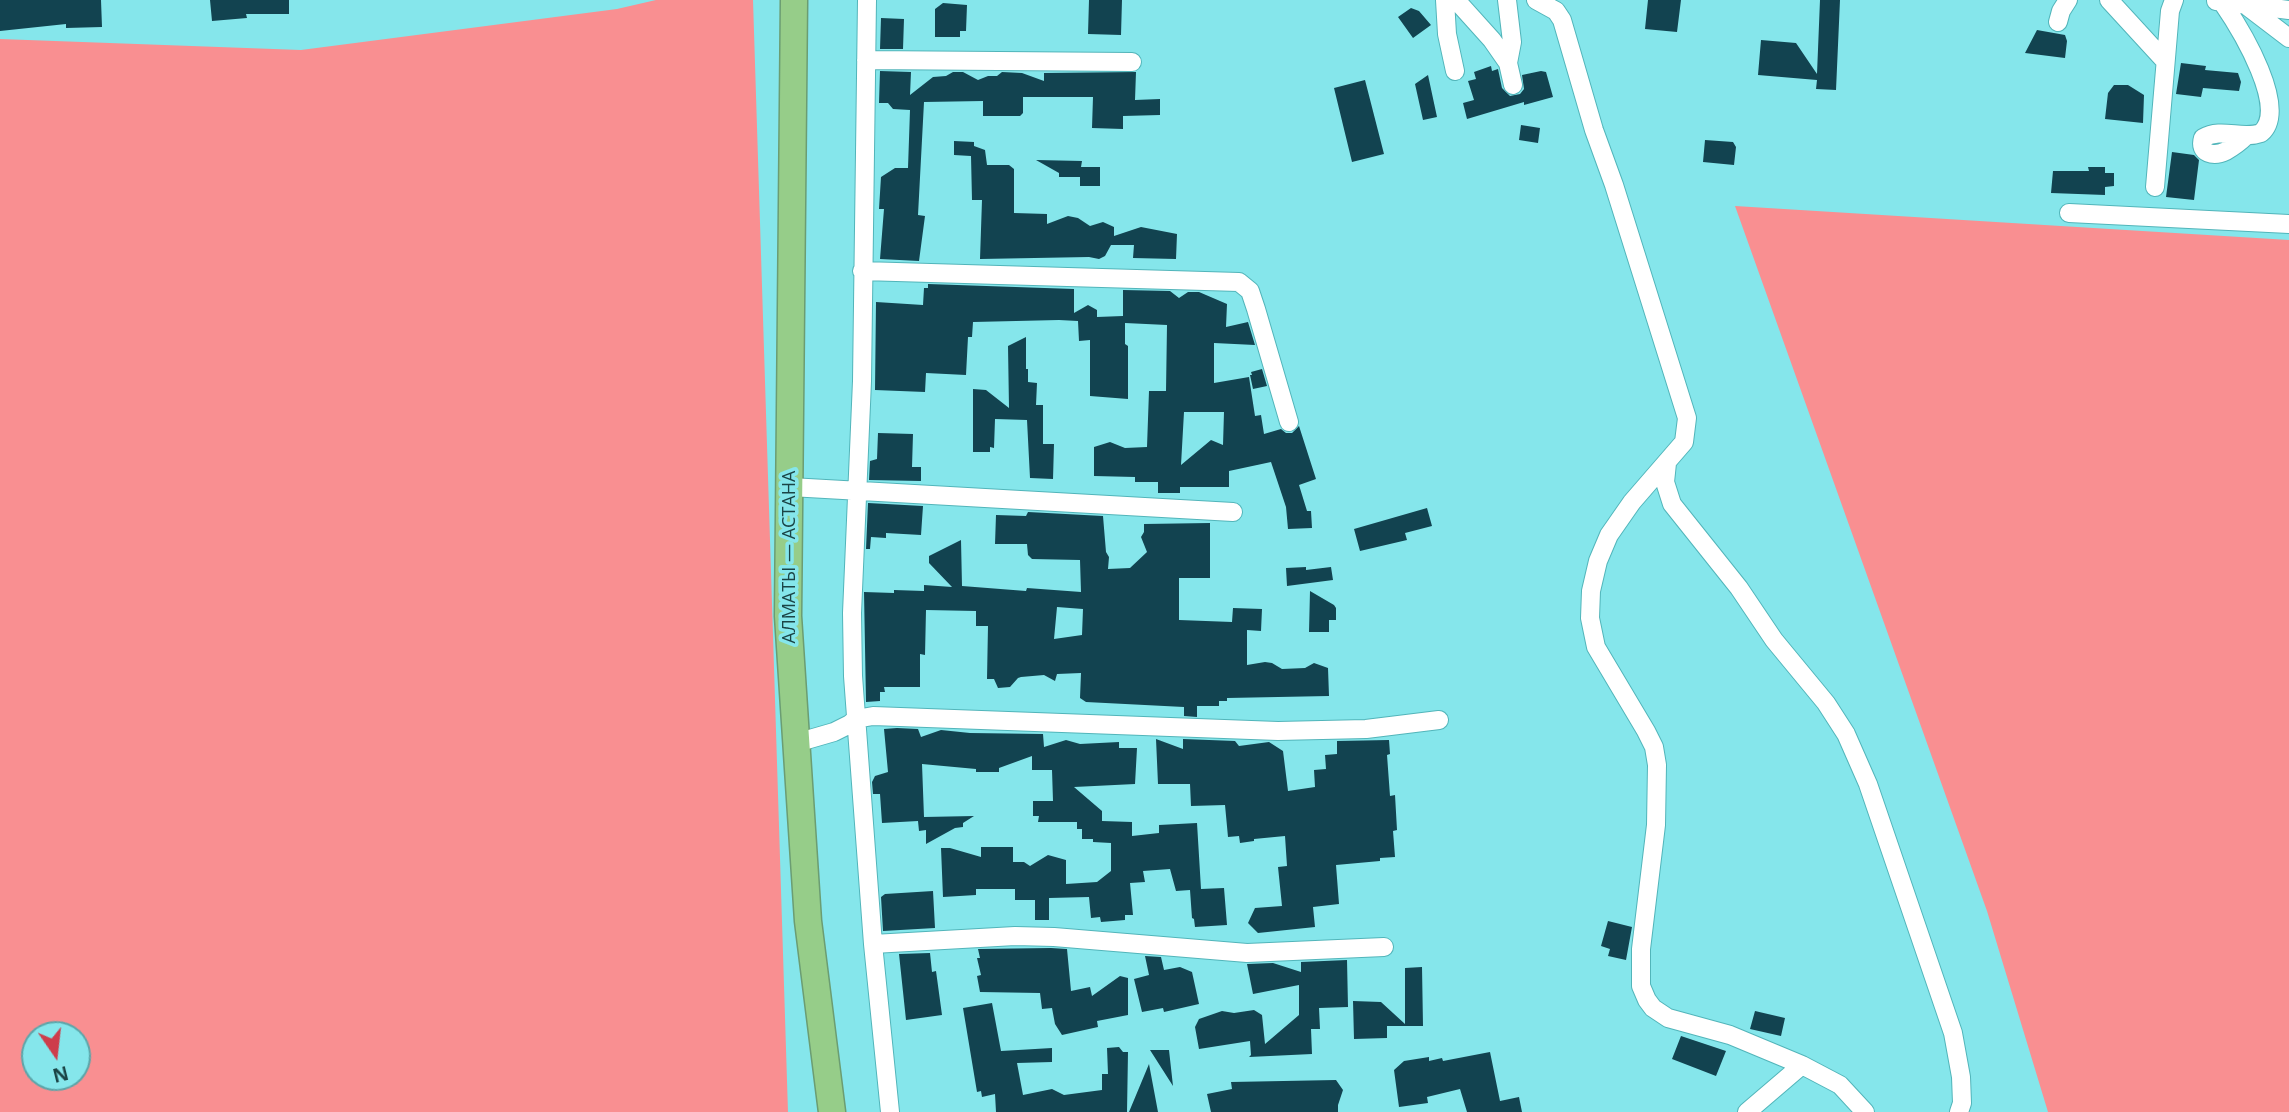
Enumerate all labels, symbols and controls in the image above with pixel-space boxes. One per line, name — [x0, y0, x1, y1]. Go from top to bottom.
street label: АЛМАТЫ — АСТАНА — [779, 471, 801, 643]
north arrow — [21, 1021, 91, 1091]
text: N — [50, 1060, 71, 1089]

